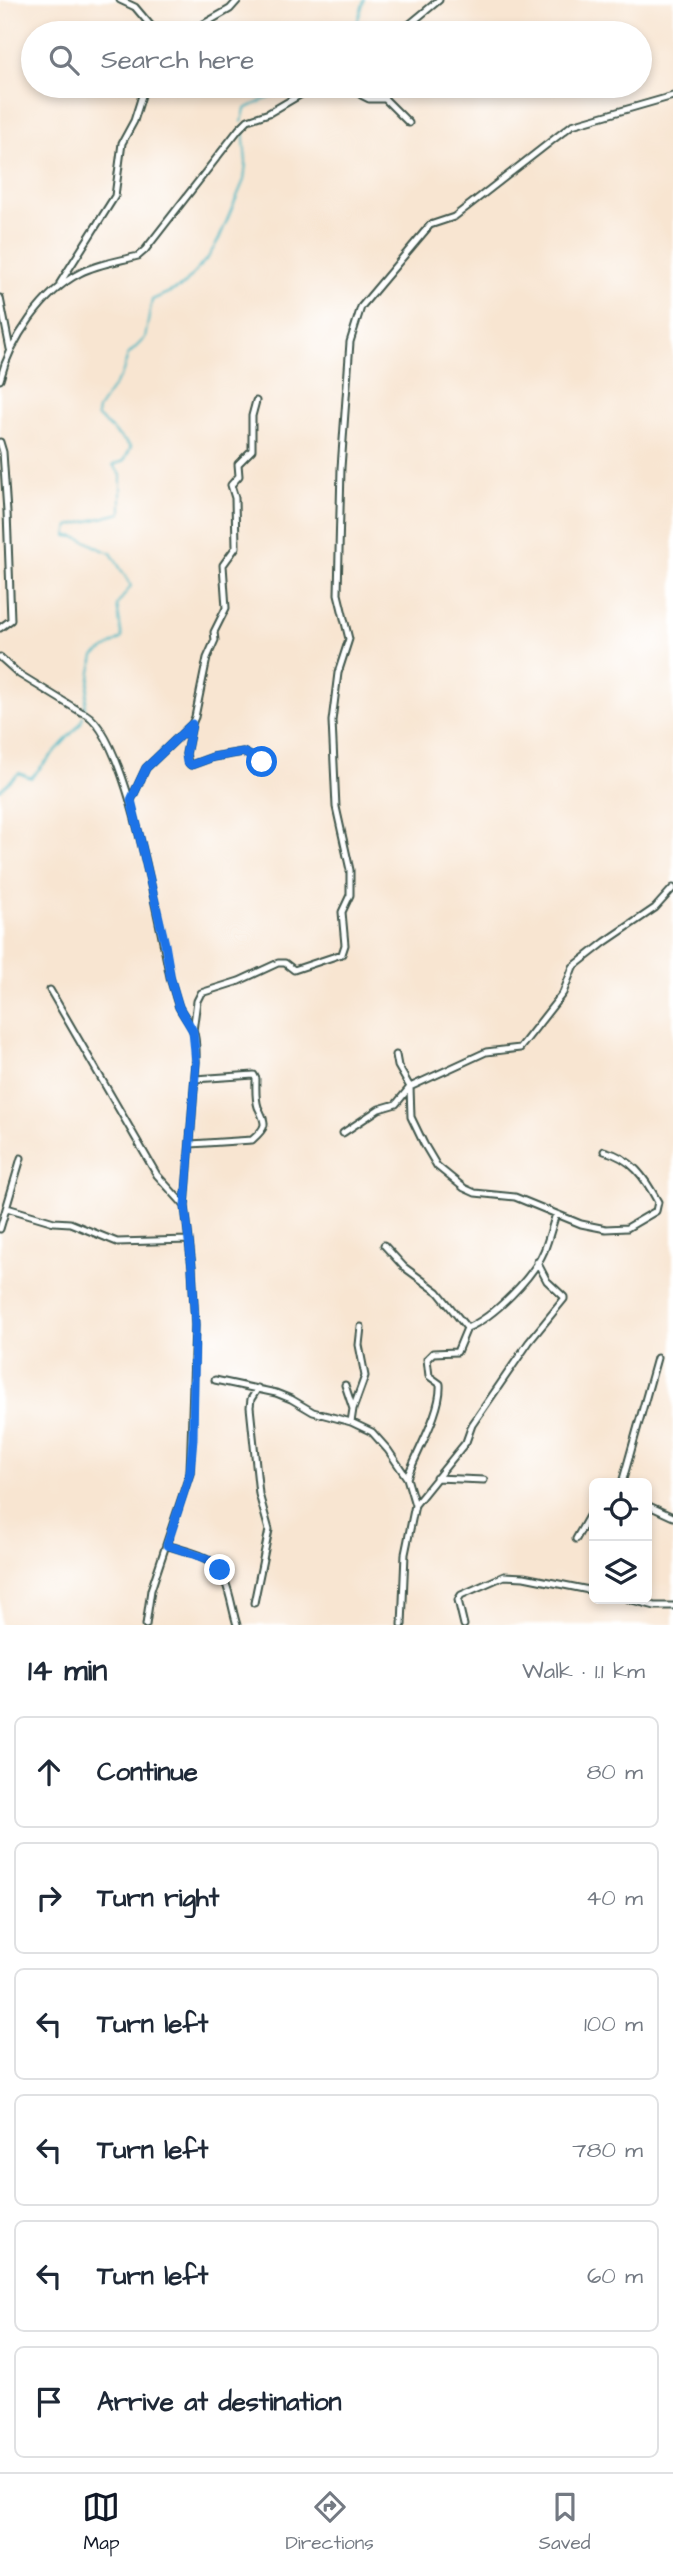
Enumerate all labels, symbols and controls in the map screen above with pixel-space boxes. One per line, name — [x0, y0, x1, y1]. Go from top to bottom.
search box — [21, 21, 652, 98]
icon: search — [45, 41, 83, 79]
text: Search here — [101, 42, 254, 78]
route start — [246, 746, 277, 777]
map controls — [589, 1478, 652, 1604]
button: locate — [589, 1478, 652, 1541]
button: layers — [589, 1541, 652, 1604]
route end — [204, 1554, 235, 1585]
text: 14 min — [28, 1650, 107, 1692]
text: Walk · 1.1 km — [522, 1655, 645, 1687]
icon: ahead — [30, 1753, 68, 1791]
text: Continue — [97, 1754, 198, 1790]
text: 80 m — [586, 1756, 643, 1788]
icon: right — [30, 1879, 68, 1917]
text: Turn right — [97, 1880, 219, 1916]
text: 40 m — [586, 1882, 643, 1914]
icon: left — [30, 2005, 68, 2043]
text: Turn left — [97, 2006, 208, 2042]
text: 100 m — [584, 2008, 643, 2040]
icon: left — [30, 2131, 68, 2169]
text: Turn left — [97, 2132, 208, 2168]
text: 780 m — [572, 2134, 643, 2166]
icon: left — [30, 2257, 68, 2295]
text: Turn left — [97, 2258, 208, 2294]
text: 60 m — [587, 2260, 643, 2292]
icon: arrive — [30, 2383, 68, 2421]
text: Arrive at destination — [97, 2384, 342, 2420]
tab: Map — [82, 2488, 120, 2557]
tab: Directions — [285, 2488, 374, 2557]
tab: Saved — [539, 2488, 590, 2557]

